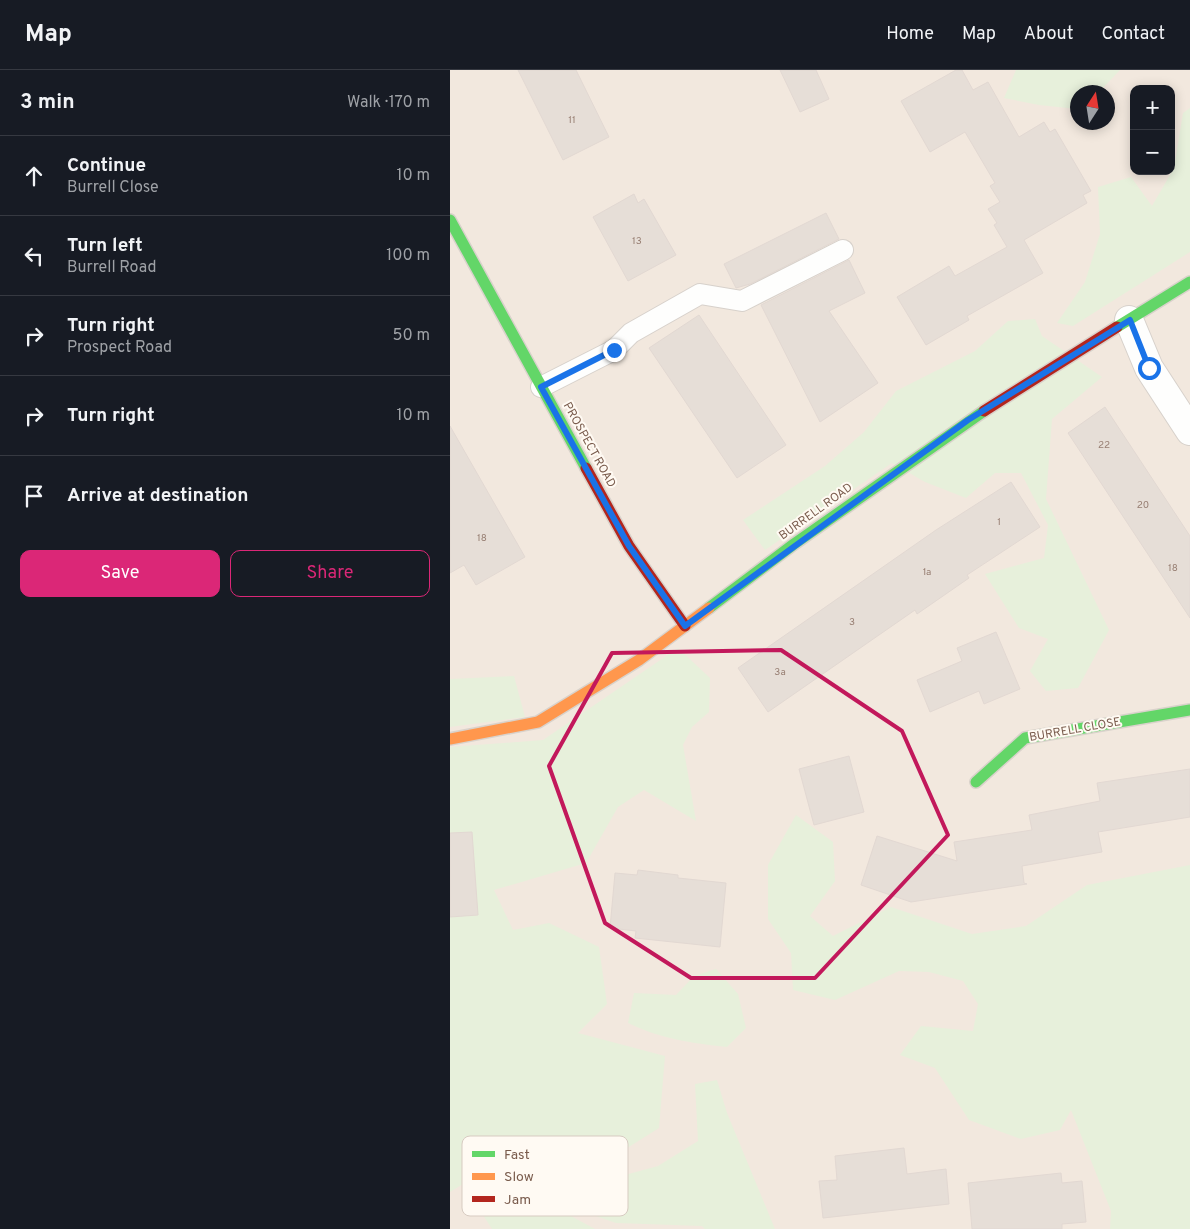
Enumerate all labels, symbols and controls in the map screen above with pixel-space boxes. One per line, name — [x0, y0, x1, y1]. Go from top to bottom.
text: Map — [25, 20, 72, 50]
text: Home — [886, 23, 934, 46]
text: Map — [962, 23, 996, 46]
text: About — [1024, 23, 1073, 46]
text: Contact — [1101, 23, 1165, 46]
north arrow — [1070, 85, 1115, 130]
map controls — [1130, 85, 1175, 175]
button: + — [1130, 85, 1175, 130]
text: 3 min — [20, 89, 75, 116]
text: Walk · 170 m — [347, 93, 430, 113]
house number: 11 — [568, 114, 576, 127]
button: − — [1130, 130, 1175, 175]
text: Continue — [67, 154, 146, 178]
icon: ahead — [20, 162, 48, 190]
text: 10 m — [396, 166, 430, 186]
text: Burrell Close — [67, 178, 159, 198]
text: Turn left — [67, 234, 143, 258]
house number: 13 — [632, 235, 642, 248]
icon: left — [20, 242, 48, 270]
text: 100 m — [386, 246, 430, 266]
text: Burrell Road — [67, 258, 156, 278]
text: Turn right — [67, 314, 155, 338]
icon: right — [20, 322, 48, 350]
text: 50 m — [393, 326, 430, 346]
text: Prospect Road — [67, 338, 172, 358]
route end — [603, 339, 626, 362]
route start — [1138, 357, 1161, 380]
street label: PROSPECT ROAD — [559, 400, 619, 490]
icon: right — [20, 402, 48, 430]
text: Turn right — [67, 404, 155, 428]
text: 10 m — [396, 406, 430, 426]
house number: 22 — [1098, 439, 1110, 452]
street label: BURRELL ROAD — [776, 480, 856, 544]
icon: arrive — [20, 482, 48, 510]
text: Arrive at destination — [67, 484, 248, 508]
house number: 20 — [1137, 499, 1149, 512]
house number: 1 — [997, 516, 1001, 529]
house number: 18 — [477, 532, 487, 545]
button: Save — [20, 550, 220, 597]
button: Share — [230, 550, 430, 597]
house number: 18 — [1168, 562, 1178, 575]
house number: 1a — [923, 566, 931, 579]
house number: 3 — [849, 616, 855, 629]
house number: 3a — [774, 666, 786, 679]
street label: BURRELL CLOSE — [1028, 714, 1122, 746]
legend — [462, 1136, 628, 1216]
text: Fast — [504, 1147, 530, 1164]
text: Slow — [504, 1169, 534, 1186]
text: Jam — [504, 1192, 531, 1209]

